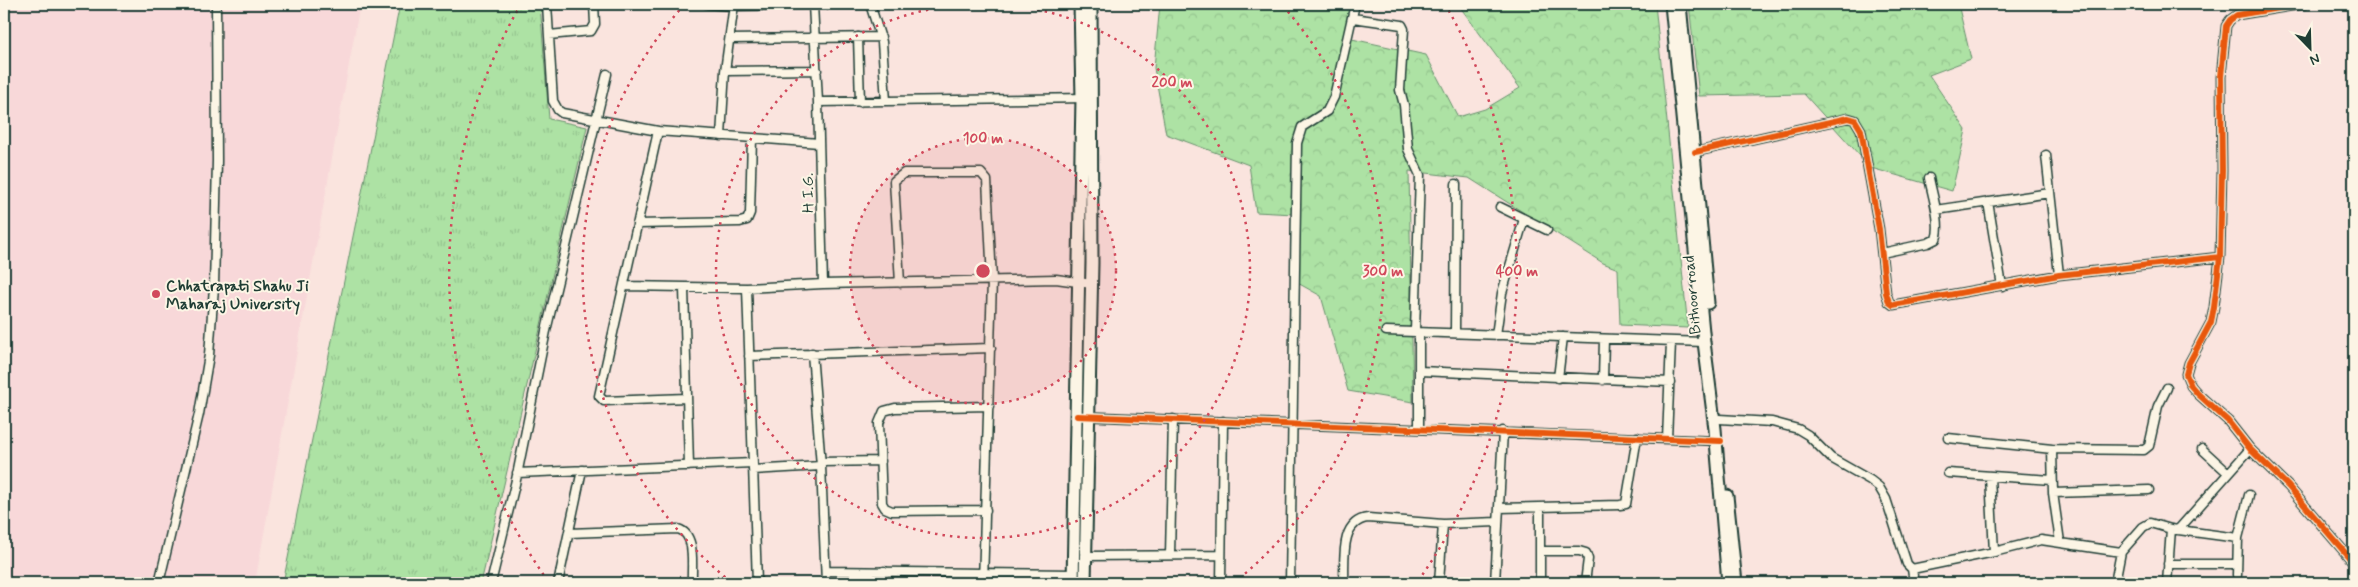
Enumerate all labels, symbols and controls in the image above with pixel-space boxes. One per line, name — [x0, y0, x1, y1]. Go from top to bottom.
north arrow — [2286, 22, 2336, 72]
text: N — [2307, 49, 2322, 69]
text: 200 m — [1152, 73, 1193, 93]
text: 100 m — [963, 129, 1003, 149]
street label: H I.G. — [798, 173, 819, 213]
street label: Bithoor road — [1679, 254, 1706, 335]
centre of rings — [974, 262, 992, 280]
text: 300 m — [1363, 262, 1403, 282]
text: 400 m — [1496, 262, 1538, 282]
place label: Chhatrapati Shahu Ji Maharaj University — [166, 276, 309, 315]
marker: Chhatrapati Shahu Ji Maharaj University — [150, 288, 162, 300]

